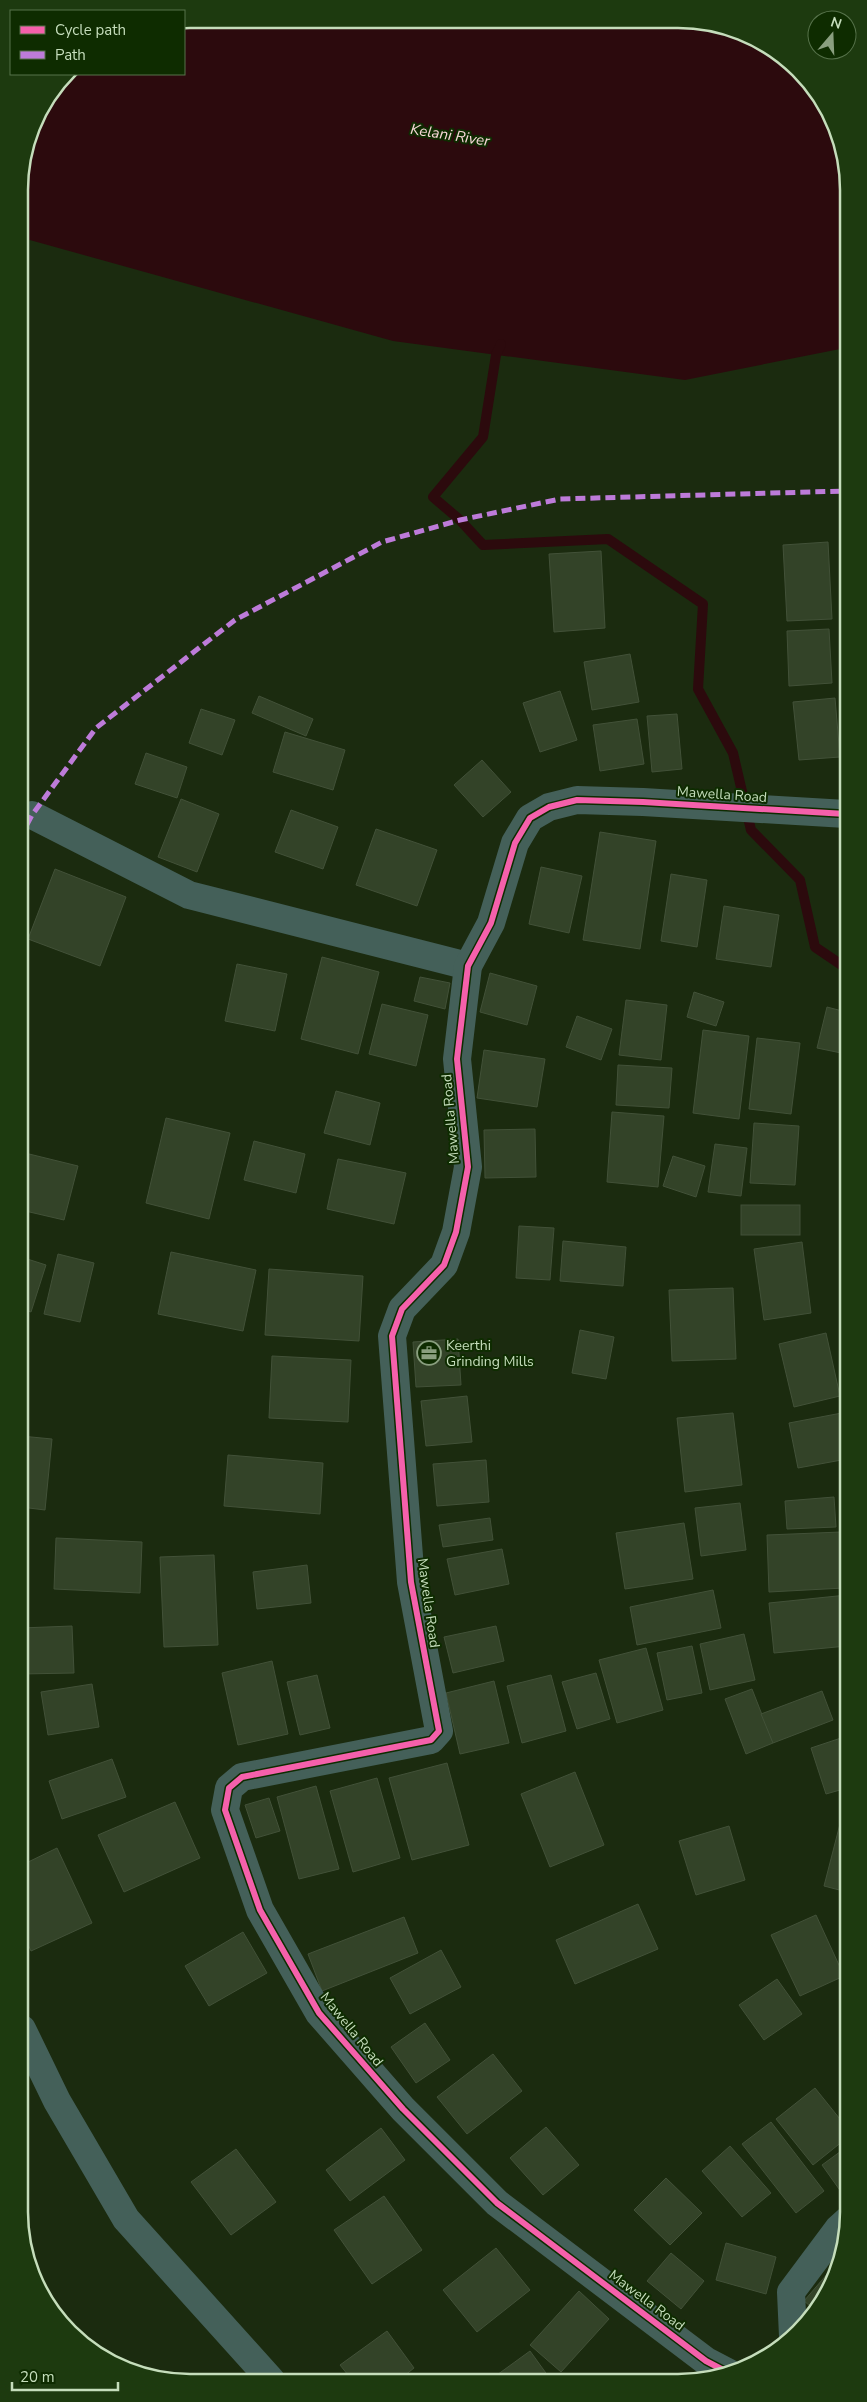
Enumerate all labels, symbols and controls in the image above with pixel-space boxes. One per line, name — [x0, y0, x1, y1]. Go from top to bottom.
legend — [10, 10, 185, 75]
north arrow — [807, 10, 857, 60]
text: N — [828, 12, 844, 34]
text: Cycle path — [55, 20, 126, 40]
text: Path — [55, 45, 86, 65]
water label: Kelani River — [409, 119, 492, 151]
street label: Mawella Road — [676, 782, 768, 807]
street label: Mawella Road — [437, 1073, 464, 1165]
place label: Keerthi Grinding Mills — [446, 1336, 534, 1371]
office icon: Keerthi Grinding Mills — [416, 1340, 442, 1366]
street label: Mawella Road — [413, 1557, 444, 1649]
street label: Mawella Road — [316, 1988, 387, 2070]
street label: Mawella Road — [605, 2266, 688, 2335]
scale bar — [12, 2360, 119, 2392]
text: 20 m — [20, 2367, 55, 2387]

